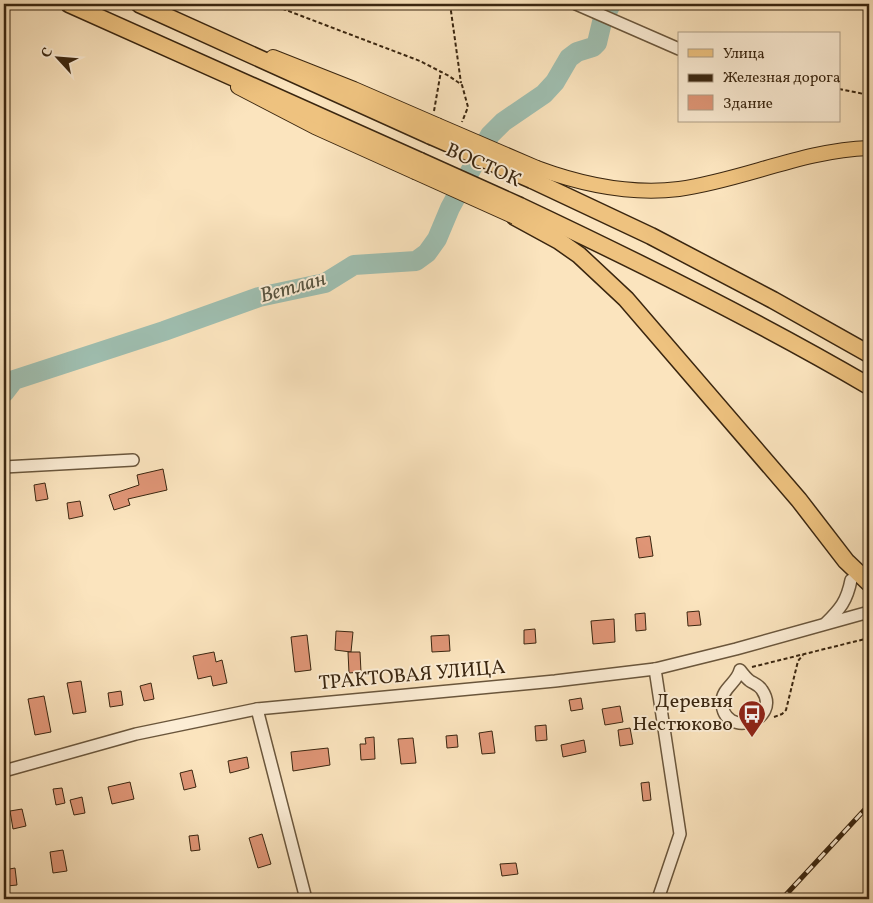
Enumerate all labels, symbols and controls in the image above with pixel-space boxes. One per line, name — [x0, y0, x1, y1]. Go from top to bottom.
north arrow — [32, 32, 82, 82]
legend — [678, 32, 840, 122]
text: Улица — [723, 44, 765, 65]
text: С — [37, 45, 58, 61]
text: Железная дорога — [723, 68, 840, 89]
text: Здание — [723, 94, 773, 115]
street label: ВОСТОК — [441, 137, 526, 195]
water label: Ветлан — [257, 265, 329, 311]
street label: ТРАКТОВАЯ УЛИЦА — [318, 654, 506, 698]
place label: Деревня Нестюково — [633, 688, 733, 739]
bus stop icon: Деревня Нестюково — [737, 699, 767, 738]

